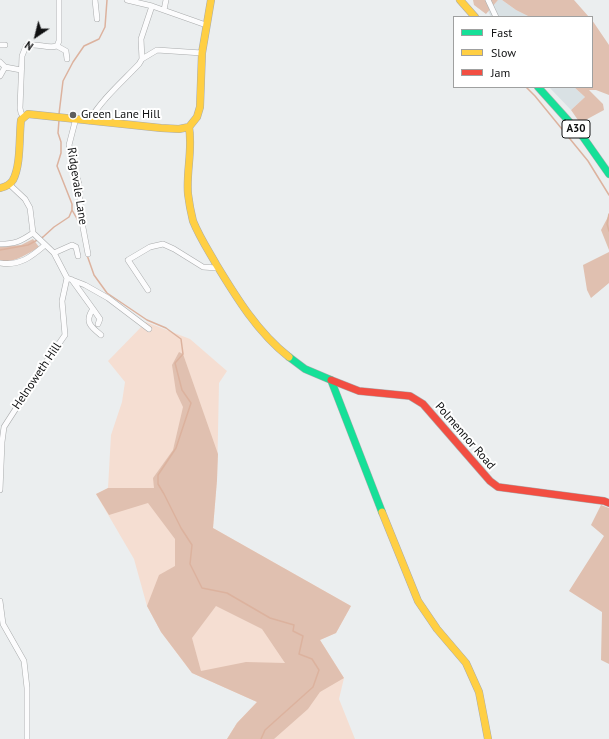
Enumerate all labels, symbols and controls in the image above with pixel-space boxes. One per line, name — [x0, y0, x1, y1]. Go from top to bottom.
north arrow — [16, 16, 56, 56]
legend — [453, 16, 593, 88]
text: Fast — [491, 25, 512, 40]
text: N — [22, 38, 36, 54]
text: Slow — [491, 45, 516, 60]
text: Jam — [491, 65, 510, 80]
place label: Green Lane Hill — [81, 108, 160, 122]
marker: Green Lane Hill — [68, 110, 78, 120]
road number: A30 — [562, 120, 590, 138]
street label: Ridgevale Lane — [64, 146, 90, 226]
street label: Helnoweth Hill — [9, 340, 65, 412]
street label: Polmennor Road — [432, 399, 498, 473]

